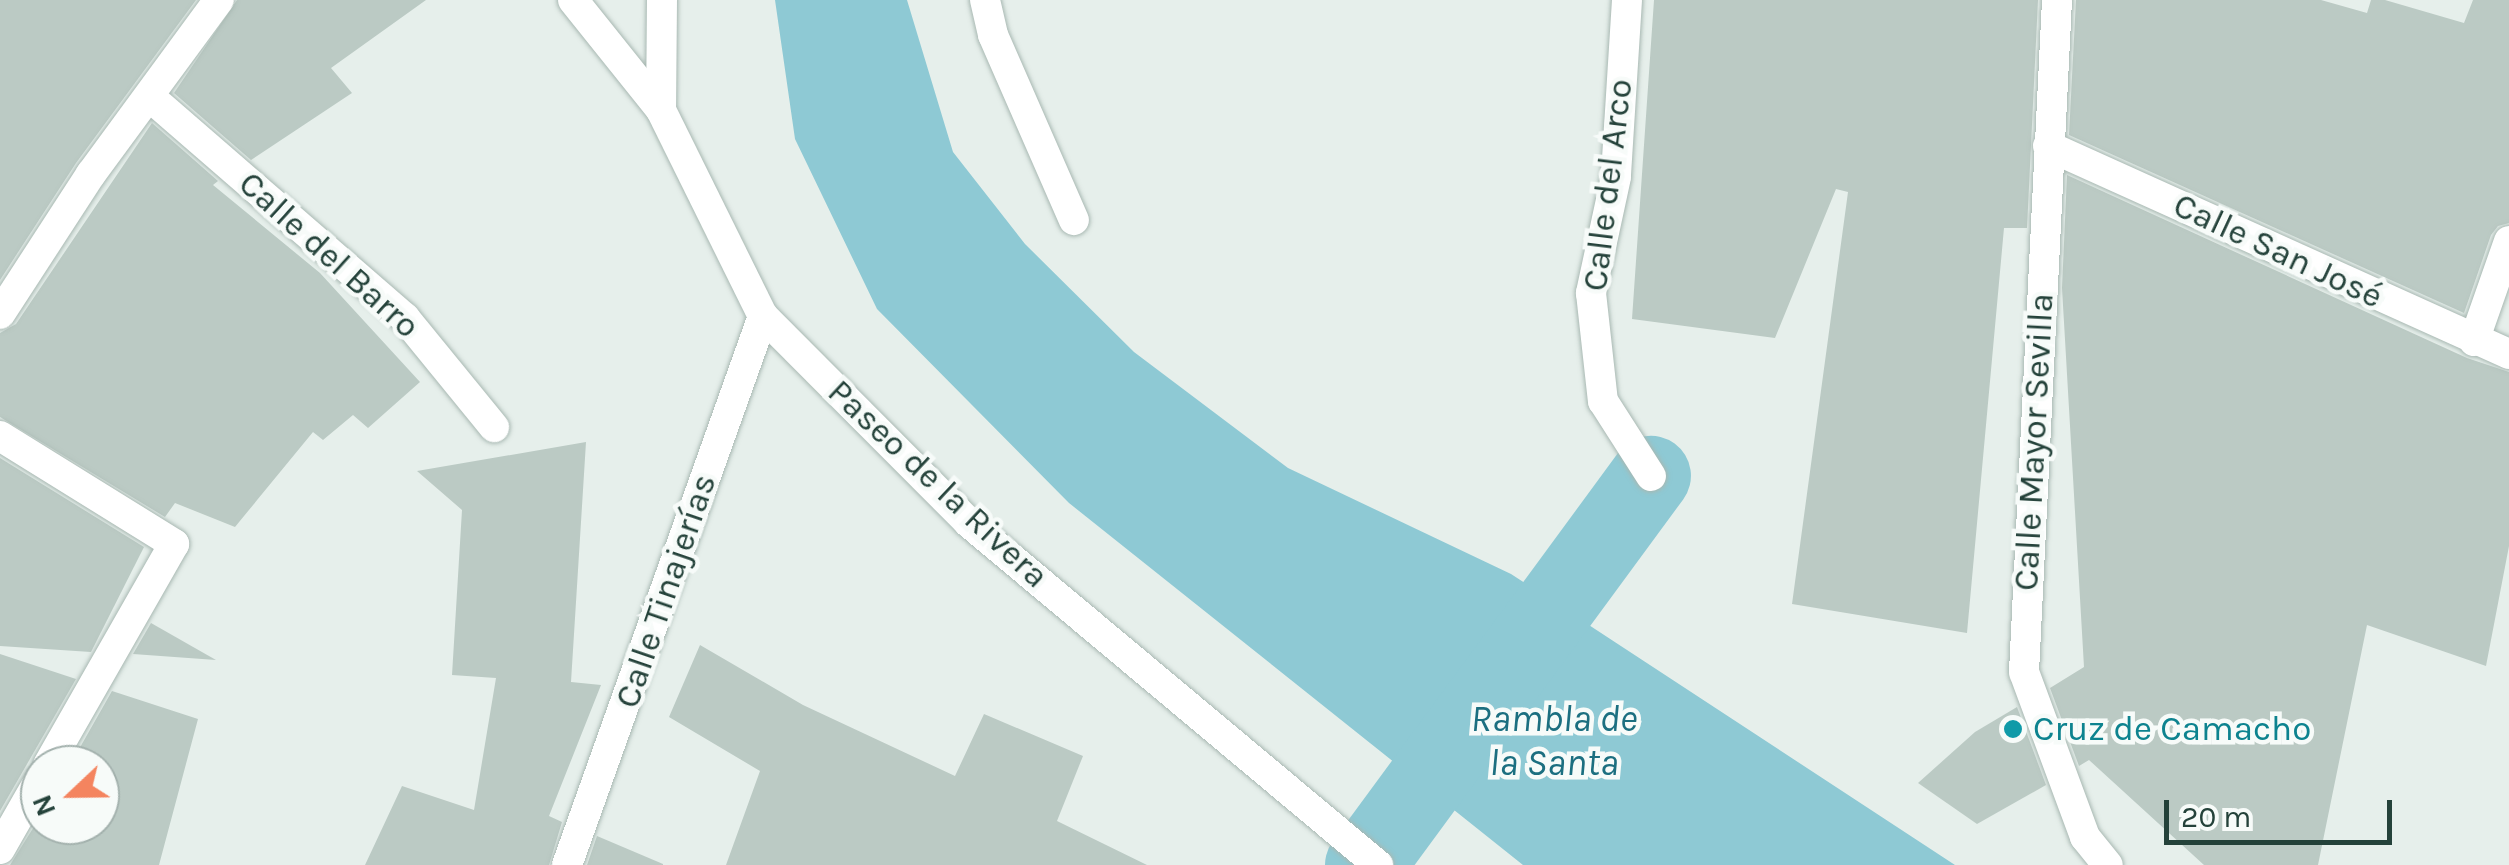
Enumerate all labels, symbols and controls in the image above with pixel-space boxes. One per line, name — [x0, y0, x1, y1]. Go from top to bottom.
street label: Calle del Arco — [1574, 77, 1642, 293]
street label: Calle del Barro — [230, 163, 428, 347]
street label: Calle San José — [2167, 184, 2389, 318]
street label: Calle Mayor Sevilla — [2005, 292, 2063, 592]
street label: Paseo de la Rivera — [819, 371, 1057, 597]
street label: Calle Tinajerías — [606, 469, 726, 713]
water label: Rambla de la Santa — [1471, 696, 1637, 786]
place label: Cruz de Camacho — [2033, 708, 2311, 750]
marker: Cruz de Camacho — [2002, 718, 2024, 740]
north arrow — [20, 745, 120, 845]
scale bar — [2169, 780, 2396, 842]
text: N — [25, 790, 63, 821]
text: 20 m — [2181, 799, 2251, 835]

